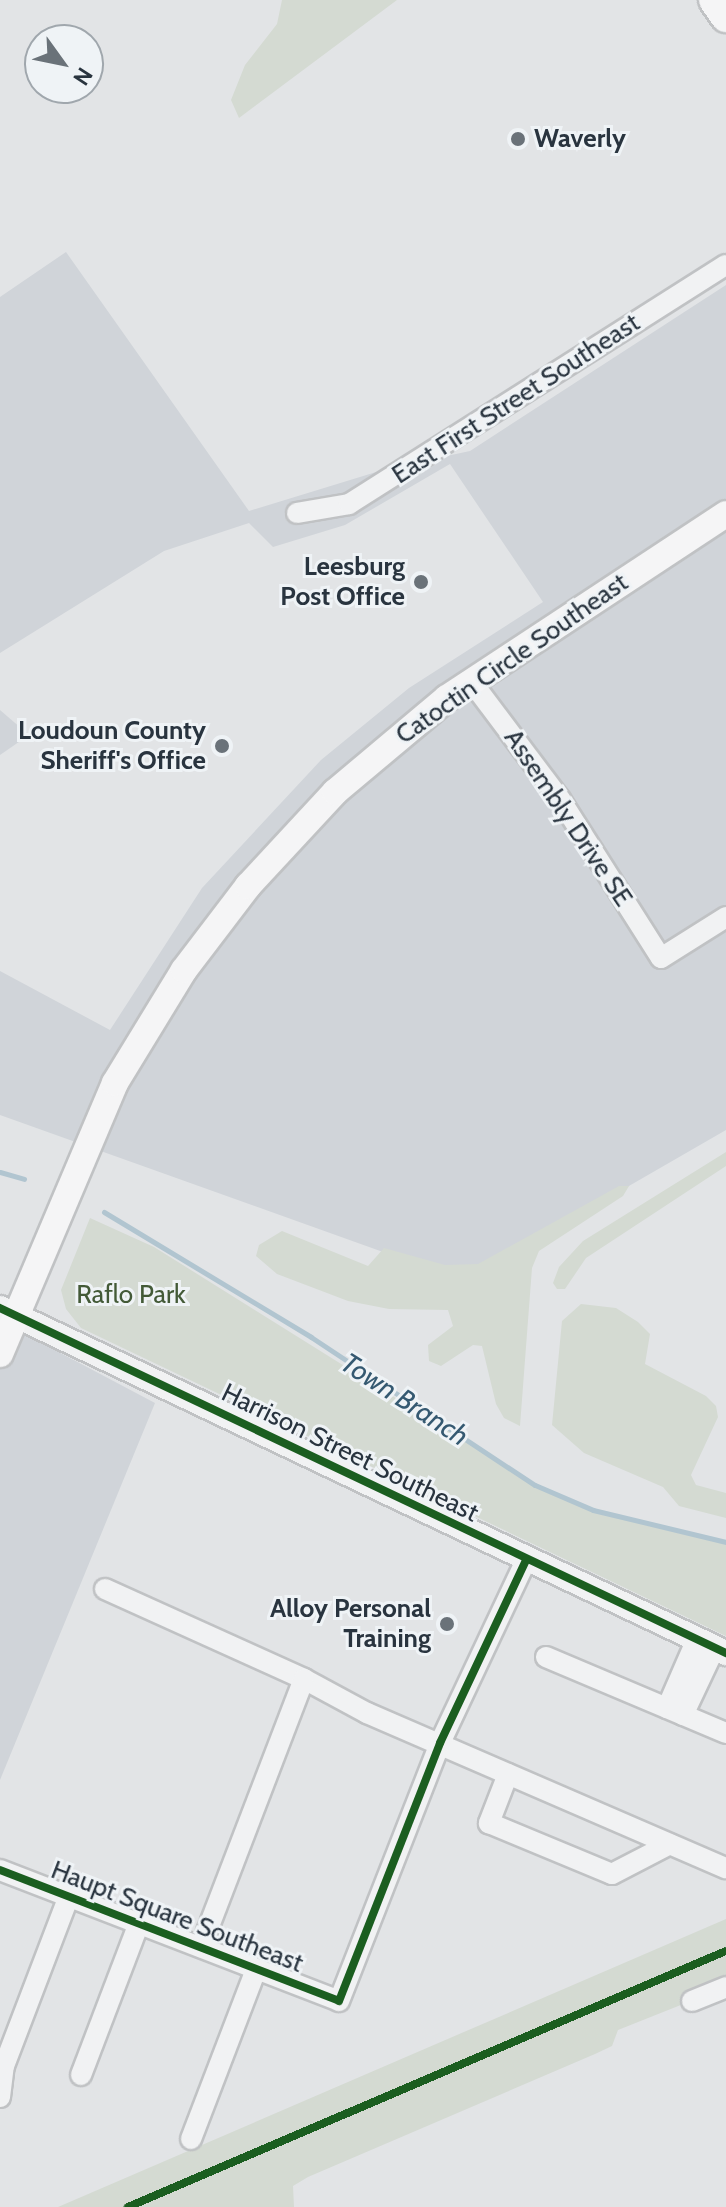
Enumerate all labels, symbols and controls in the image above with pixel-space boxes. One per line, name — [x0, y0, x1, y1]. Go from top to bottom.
north arrow — [24, 24, 104, 104]
text: N — [67, 62, 98, 90]
place label: Waverly — [534, 123, 626, 155]
marker: Waverly — [509, 130, 527, 148]
street label: East First Street Southeast — [386, 307, 646, 491]
place label: Leesburg Post Office — [280, 551, 405, 612]
street label: Catoctin Circle Southeast — [390, 567, 634, 751]
marker: Leesburg Post Office — [412, 573, 430, 591]
place label: Loudoun County Sheriff's Office — [18, 715, 206, 776]
street label: Assembly Drive SE — [497, 724, 639, 912]
marker: Loudoun County Sheriff's Office — [213, 737, 231, 755]
park label: Raflo Park — [76, 1279, 186, 1311]
water label: Town Branch — [335, 1345, 475, 1453]
street label: Harrison Street Southeast — [216, 1377, 484, 1529]
place label: Alloy Personal Training — [270, 1593, 431, 1654]
marker: Alloy Personal Training — [438, 1615, 456, 1633]
street label: Haupt Square Southeast — [47, 1855, 307, 1979]

